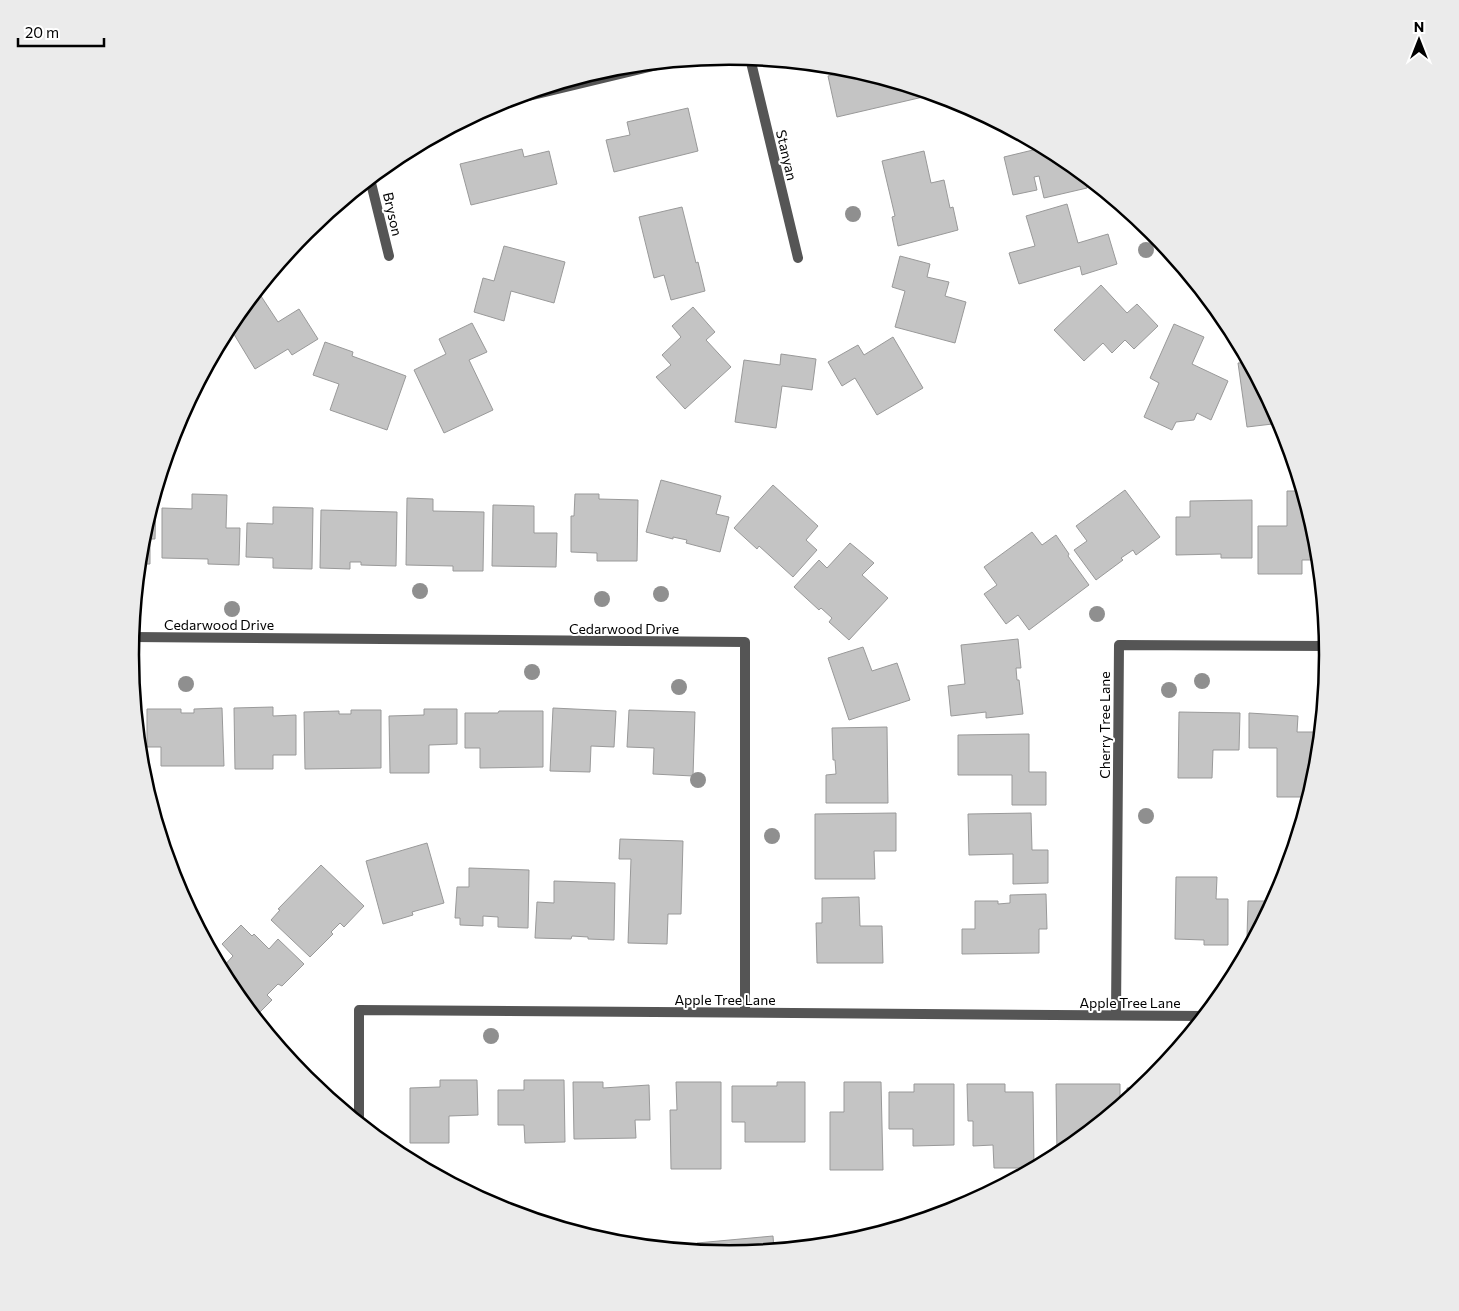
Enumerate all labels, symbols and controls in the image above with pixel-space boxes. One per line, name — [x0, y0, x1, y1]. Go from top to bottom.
scale bar — [18, 15, 104, 47]
north arrow — [1394, 15, 1444, 65]
text: N — [1414, 18, 1424, 35]
text: 20 m — [25, 23, 59, 41]
street label: Stanyan — [773, 128, 801, 182]
street label: Bryson — [380, 190, 406, 238]
street label: Cedarwood Drive — [164, 616, 274, 633]
street label: Cedarwood Drive — [569, 620, 679, 637]
street label: Cherry Tree Lane — [1096, 671, 1113, 779]
street label: Apple Tree Lane — [674, 991, 776, 1008]
street label: Apple Tree Lane — [1079, 994, 1181, 1011]

